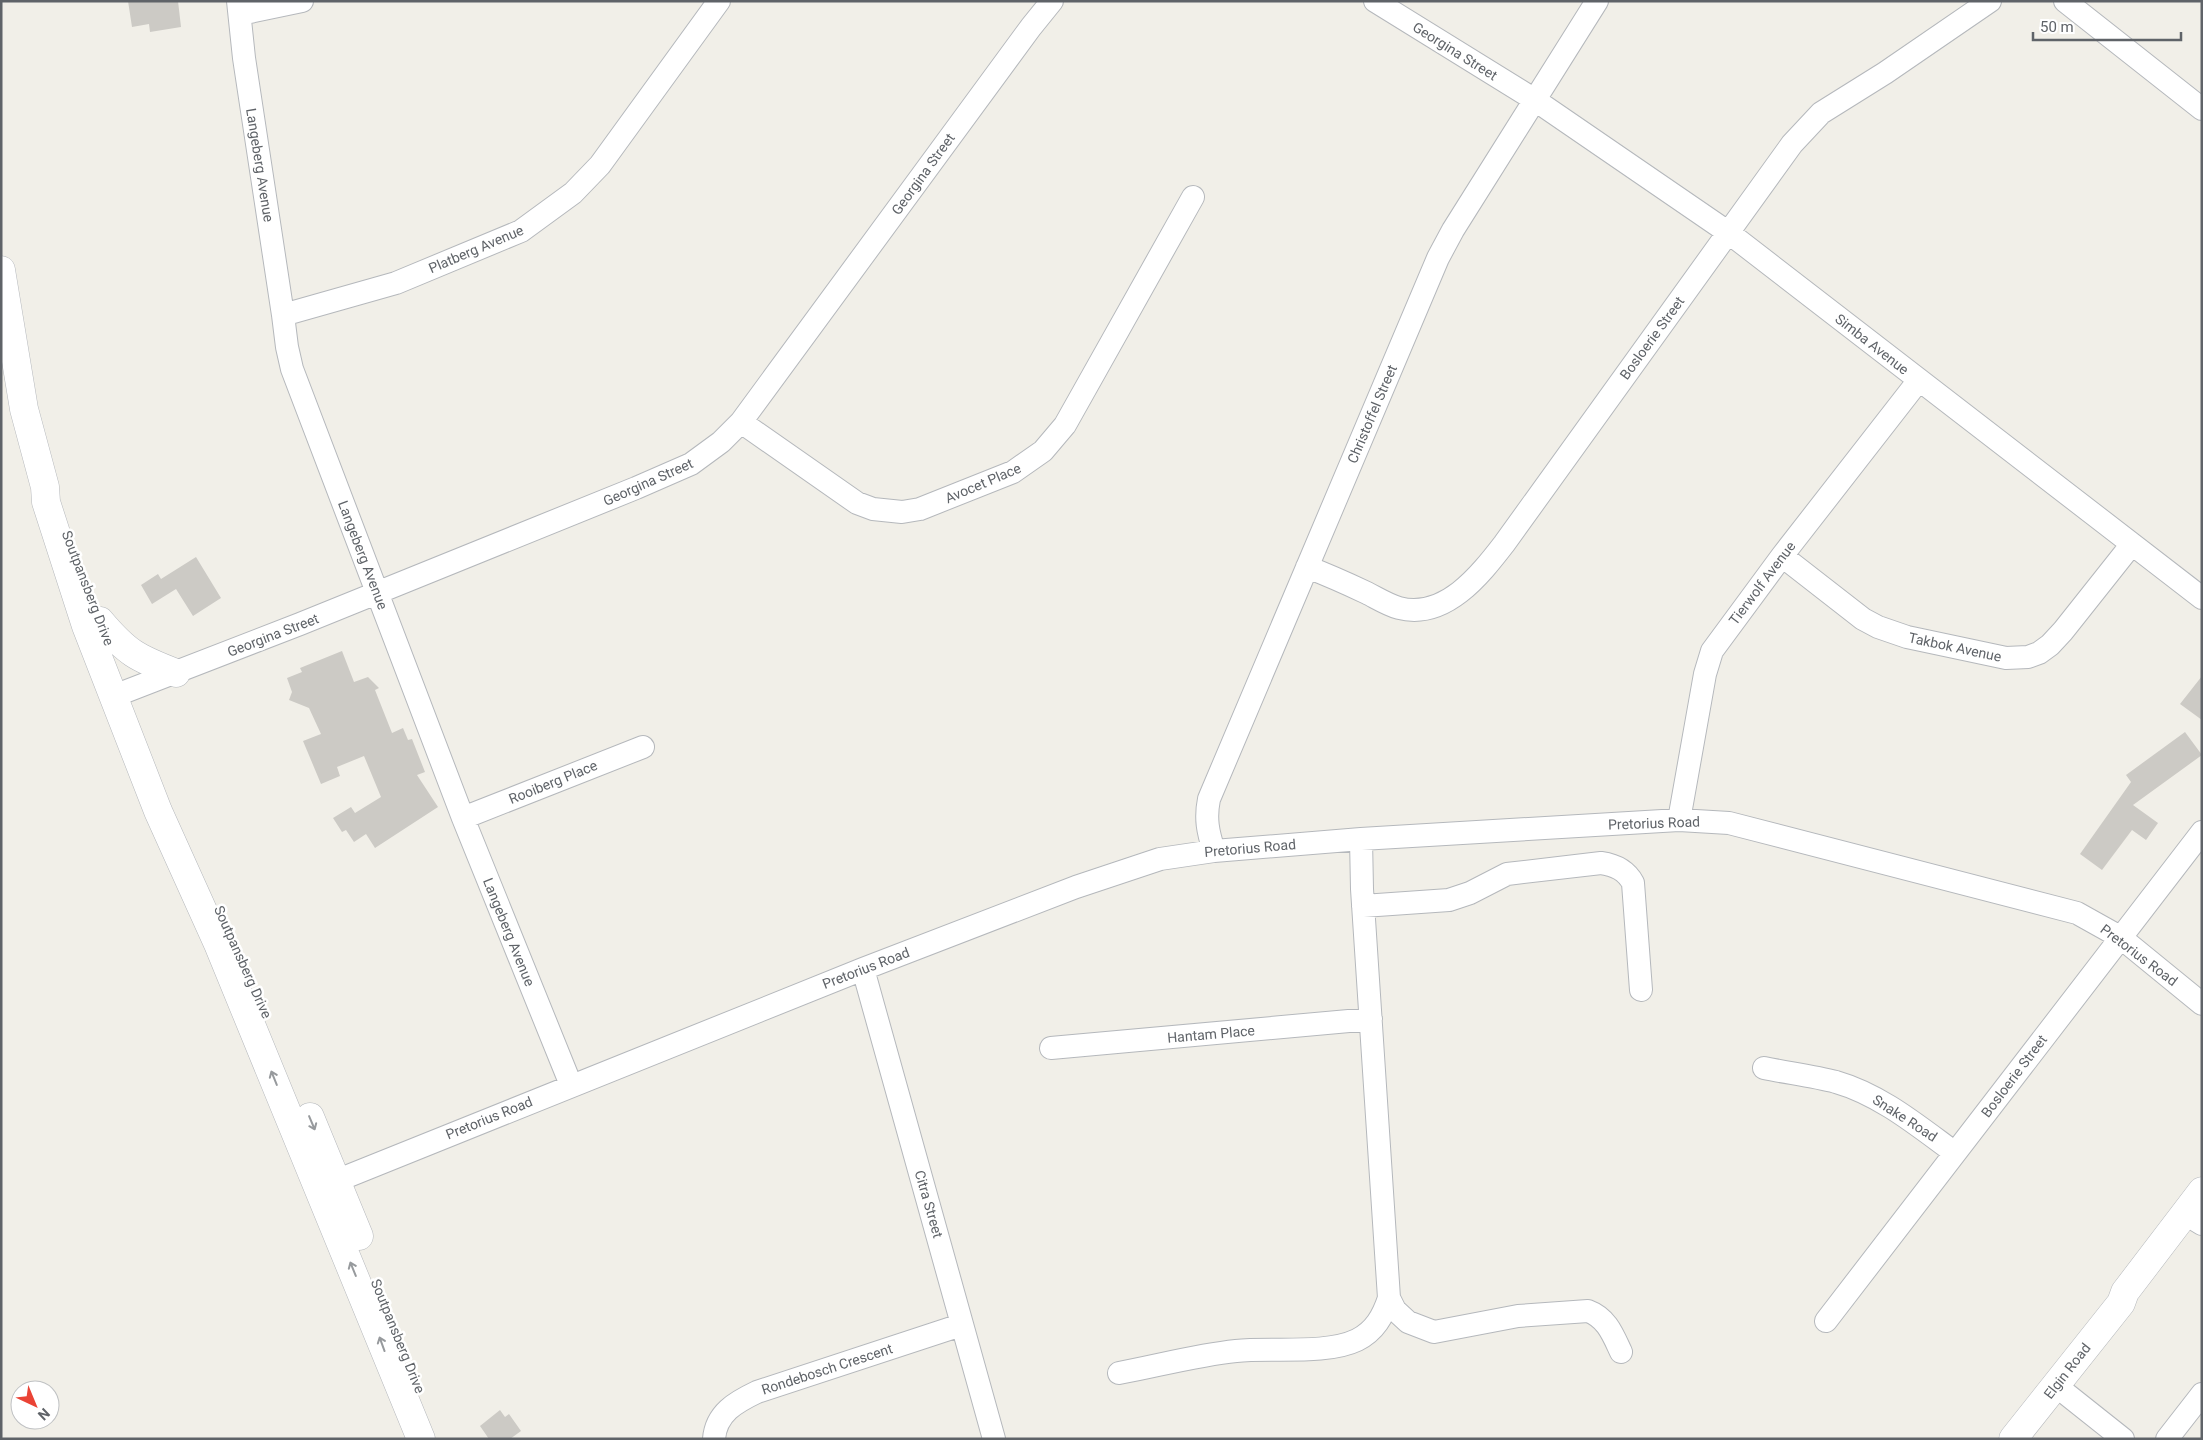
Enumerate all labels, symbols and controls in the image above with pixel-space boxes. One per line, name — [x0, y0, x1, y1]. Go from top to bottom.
scale bar — [2033, 10, 2180, 42]
text: 50 m — [2040, 18, 2074, 36]
street label: Georgina Street — [1410, 19, 1501, 84]
street label: Langeberg Avenue — [243, 107, 277, 223]
street label: Georgina Street — [888, 130, 958, 218]
street label: Platberg Avenue — [426, 222, 526, 276]
street label: Bosloerie Street — [1617, 293, 1688, 383]
street label: Simba Avenue — [1832, 310, 1912, 378]
street label: Christoffel Street — [1344, 362, 1400, 466]
street label: Georgina Street — [601, 455, 696, 509]
street label: Avocet Place — [943, 460, 1023, 506]
street label: Langeberg Avenue — [335, 498, 391, 612]
street label: Soutpansberg Drive — [59, 528, 117, 648]
street label: Tierwolf Avenue — [1725, 538, 1799, 628]
street label: Georgina Street — [225, 610, 321, 660]
street label: Takbok Avenue — [1907, 629, 2003, 665]
street label: Rooiberg Place — [506, 757, 600, 807]
street label: Pretorius Road — [1608, 813, 1700, 833]
street label: Pretorius Road — [1203, 836, 1297, 860]
street label: Langeberg Avenue — [480, 876, 538, 988]
street label: Soutpansberg Drive — [211, 903, 275, 1021]
street label: Pretorius Road — [2097, 921, 2181, 989]
street label: Pretorius Road — [820, 944, 912, 992]
street label: Hantam Place — [1167, 1022, 1255, 1046]
street label: Bosloerie Street — [1978, 1031, 2050, 1120]
one-way arrow — [268, 1071, 278, 1086]
street label: Snake Road — [1870, 1091, 1940, 1145]
street label: Pretorius Road — [443, 1093, 535, 1143]
one-way arrow — [308, 1115, 318, 1130]
street label: Citra Street — [912, 1168, 946, 1240]
one-way arrow — [347, 1262, 357, 1277]
street label: Soutpansberg Drive — [368, 1277, 428, 1395]
one-way arrow — [377, 1337, 386, 1352]
street label: Rondebosch Crescent — [760, 1340, 895, 1398]
street label: Elgin Road — [2040, 1340, 2094, 1402]
north arrow — [10, 1380, 60, 1430]
text: N — [35, 1405, 53, 1424]

